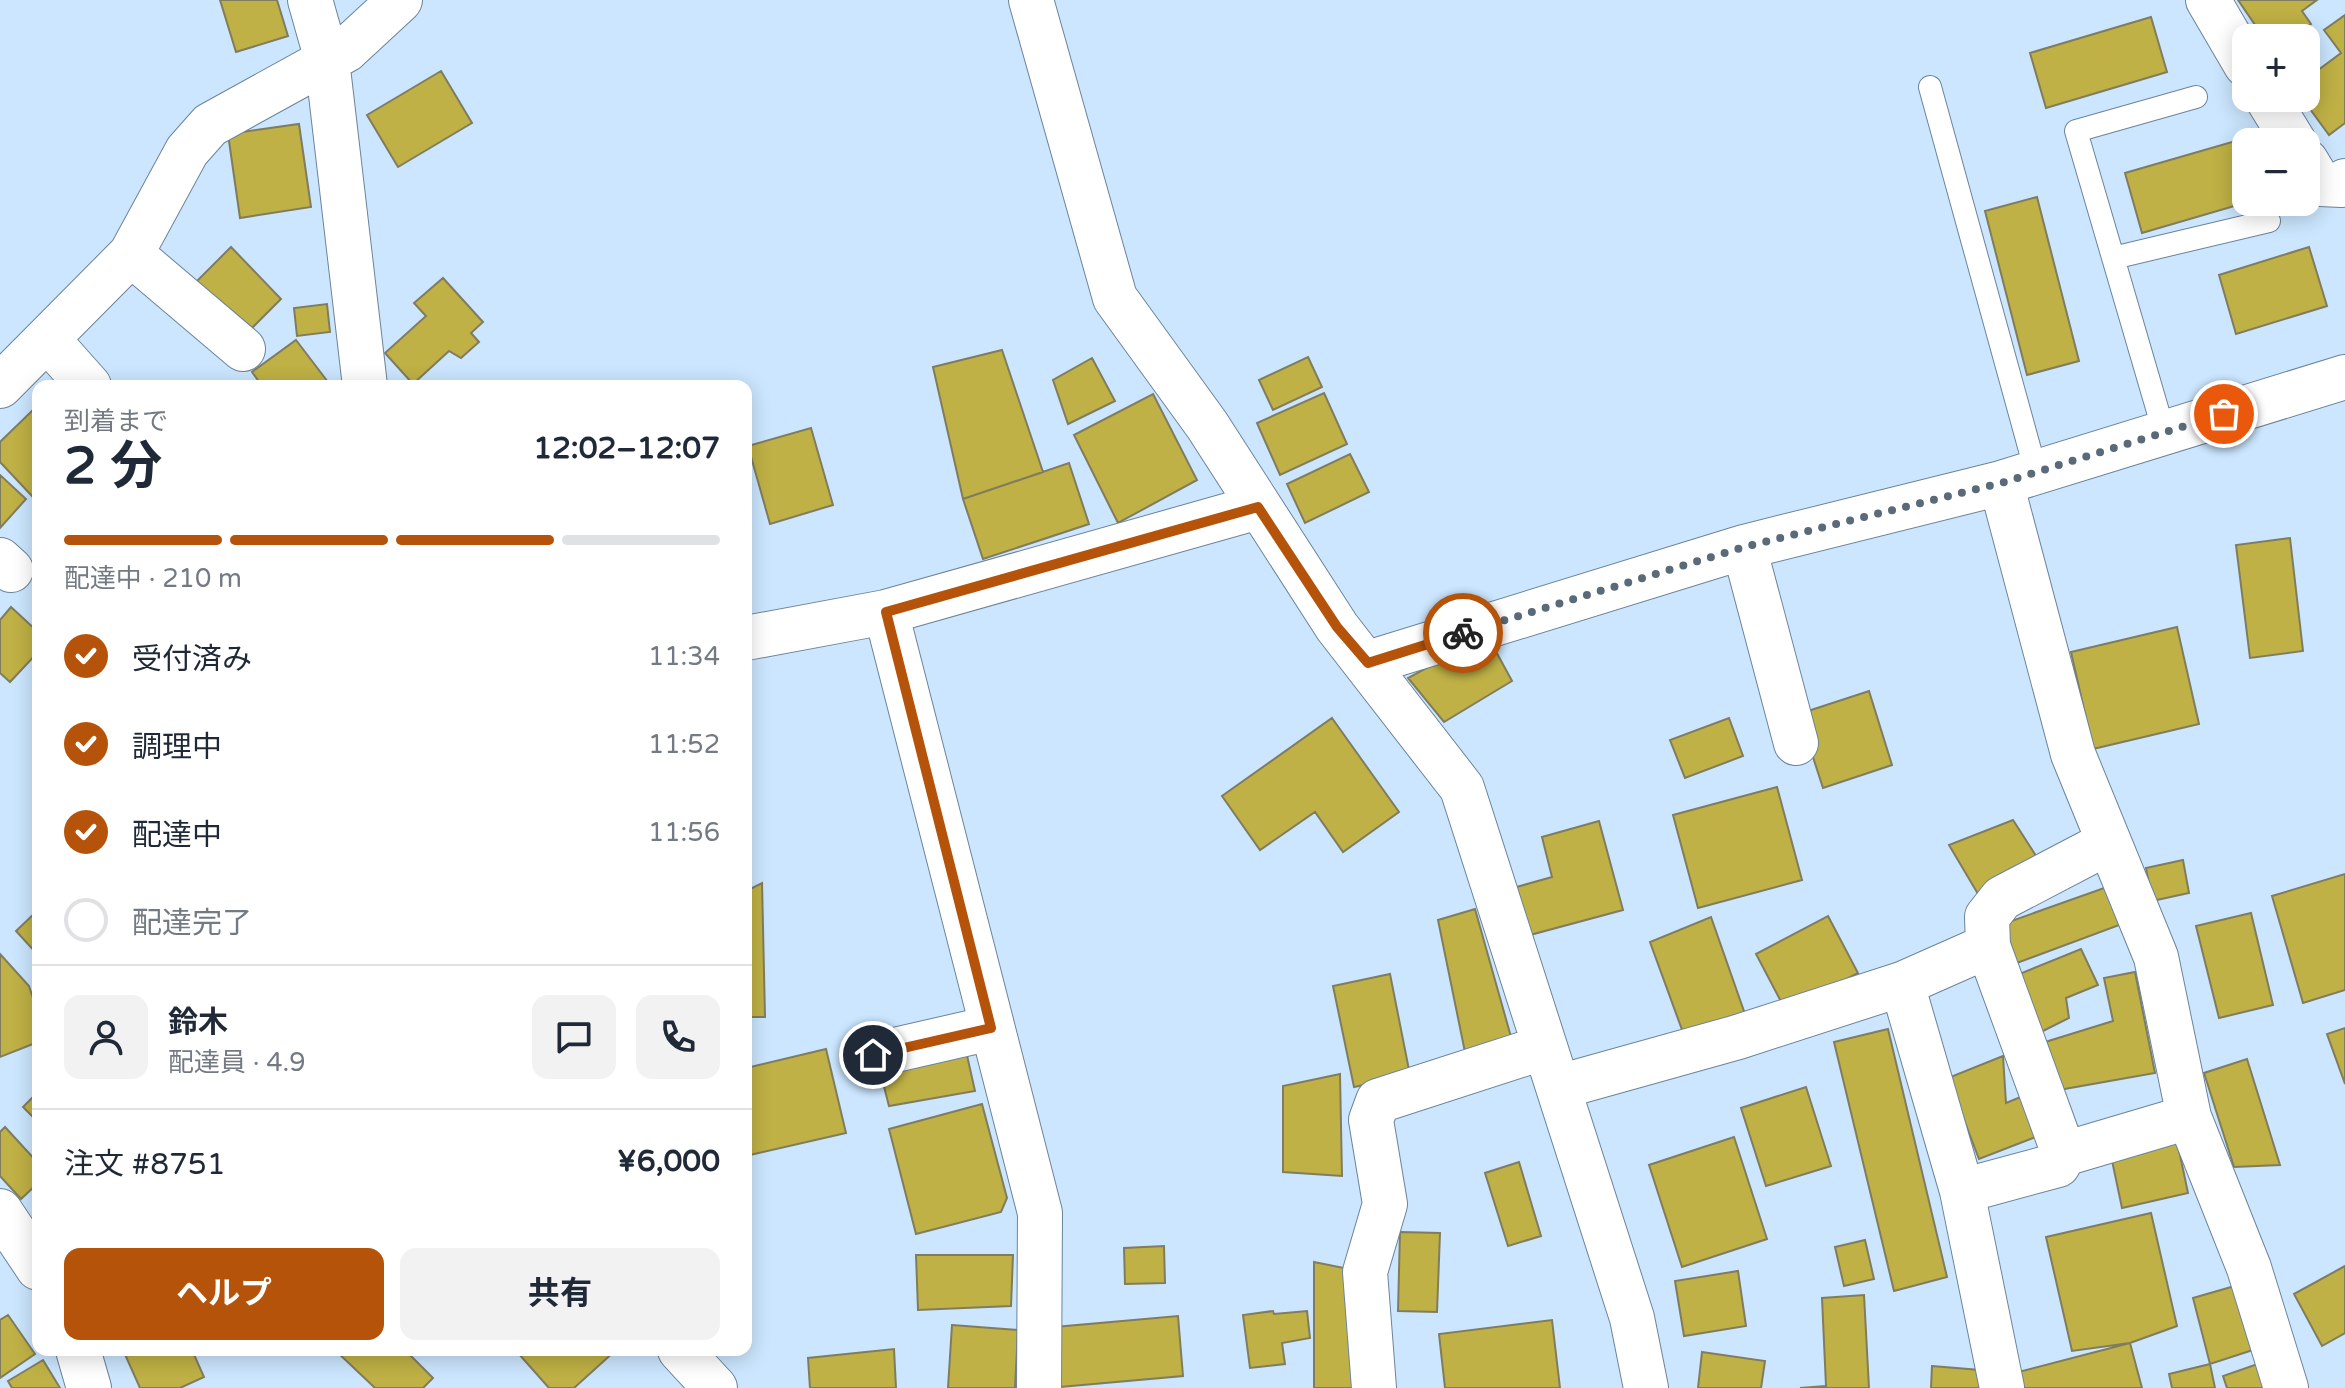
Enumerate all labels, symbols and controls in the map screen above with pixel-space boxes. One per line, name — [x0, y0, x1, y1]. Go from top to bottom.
map controls — [2232, 24, 2320, 216]
button: + — [2232, 24, 2320, 112]
button: − — [2232, 128, 2320, 216]
pin — [2190, 380, 2258, 448]
icon: bag — [2202, 392, 2246, 436]
text: 到着まで — [64, 406, 168, 437]
text: 12:02–12:07 — [533, 430, 720, 467]
text: 2 分 — [64, 435, 162, 498]
text: 配達中 · 210 m — [64, 563, 242, 594]
courier — [1423, 593, 1503, 673]
icon: bike — [1441, 611, 1485, 655]
icon: check — [64, 634, 108, 678]
text: 受付済み — [132, 641, 252, 678]
text: 11:34 — [648, 641, 720, 672]
icon: check — [64, 722, 108, 766]
text: 調理中 — [132, 729, 222, 766]
text: 11:52 — [648, 729, 720, 760]
icon: check — [64, 810, 108, 854]
text: 配達中 — [132, 817, 222, 854]
text: 11:56 — [648, 817, 720, 848]
text: 配達完了 — [132, 905, 252, 942]
button: person — [64, 995, 148, 1079]
button: chat — [532, 995, 616, 1079]
button: phone — [636, 995, 720, 1079]
text: 鈴木 — [168, 1004, 228, 1041]
pin — [839, 1021, 907, 1089]
icon: home — [851, 1033, 895, 1077]
text: 配達員 · 4.9 — [168, 1047, 306, 1078]
text: ¥6,000 — [617, 1143, 720, 1180]
text: 注文 #8751 — [64, 1146, 226, 1183]
button: ヘルプ — [64, 1248, 384, 1340]
button: 共有 — [400, 1248, 720, 1340]

